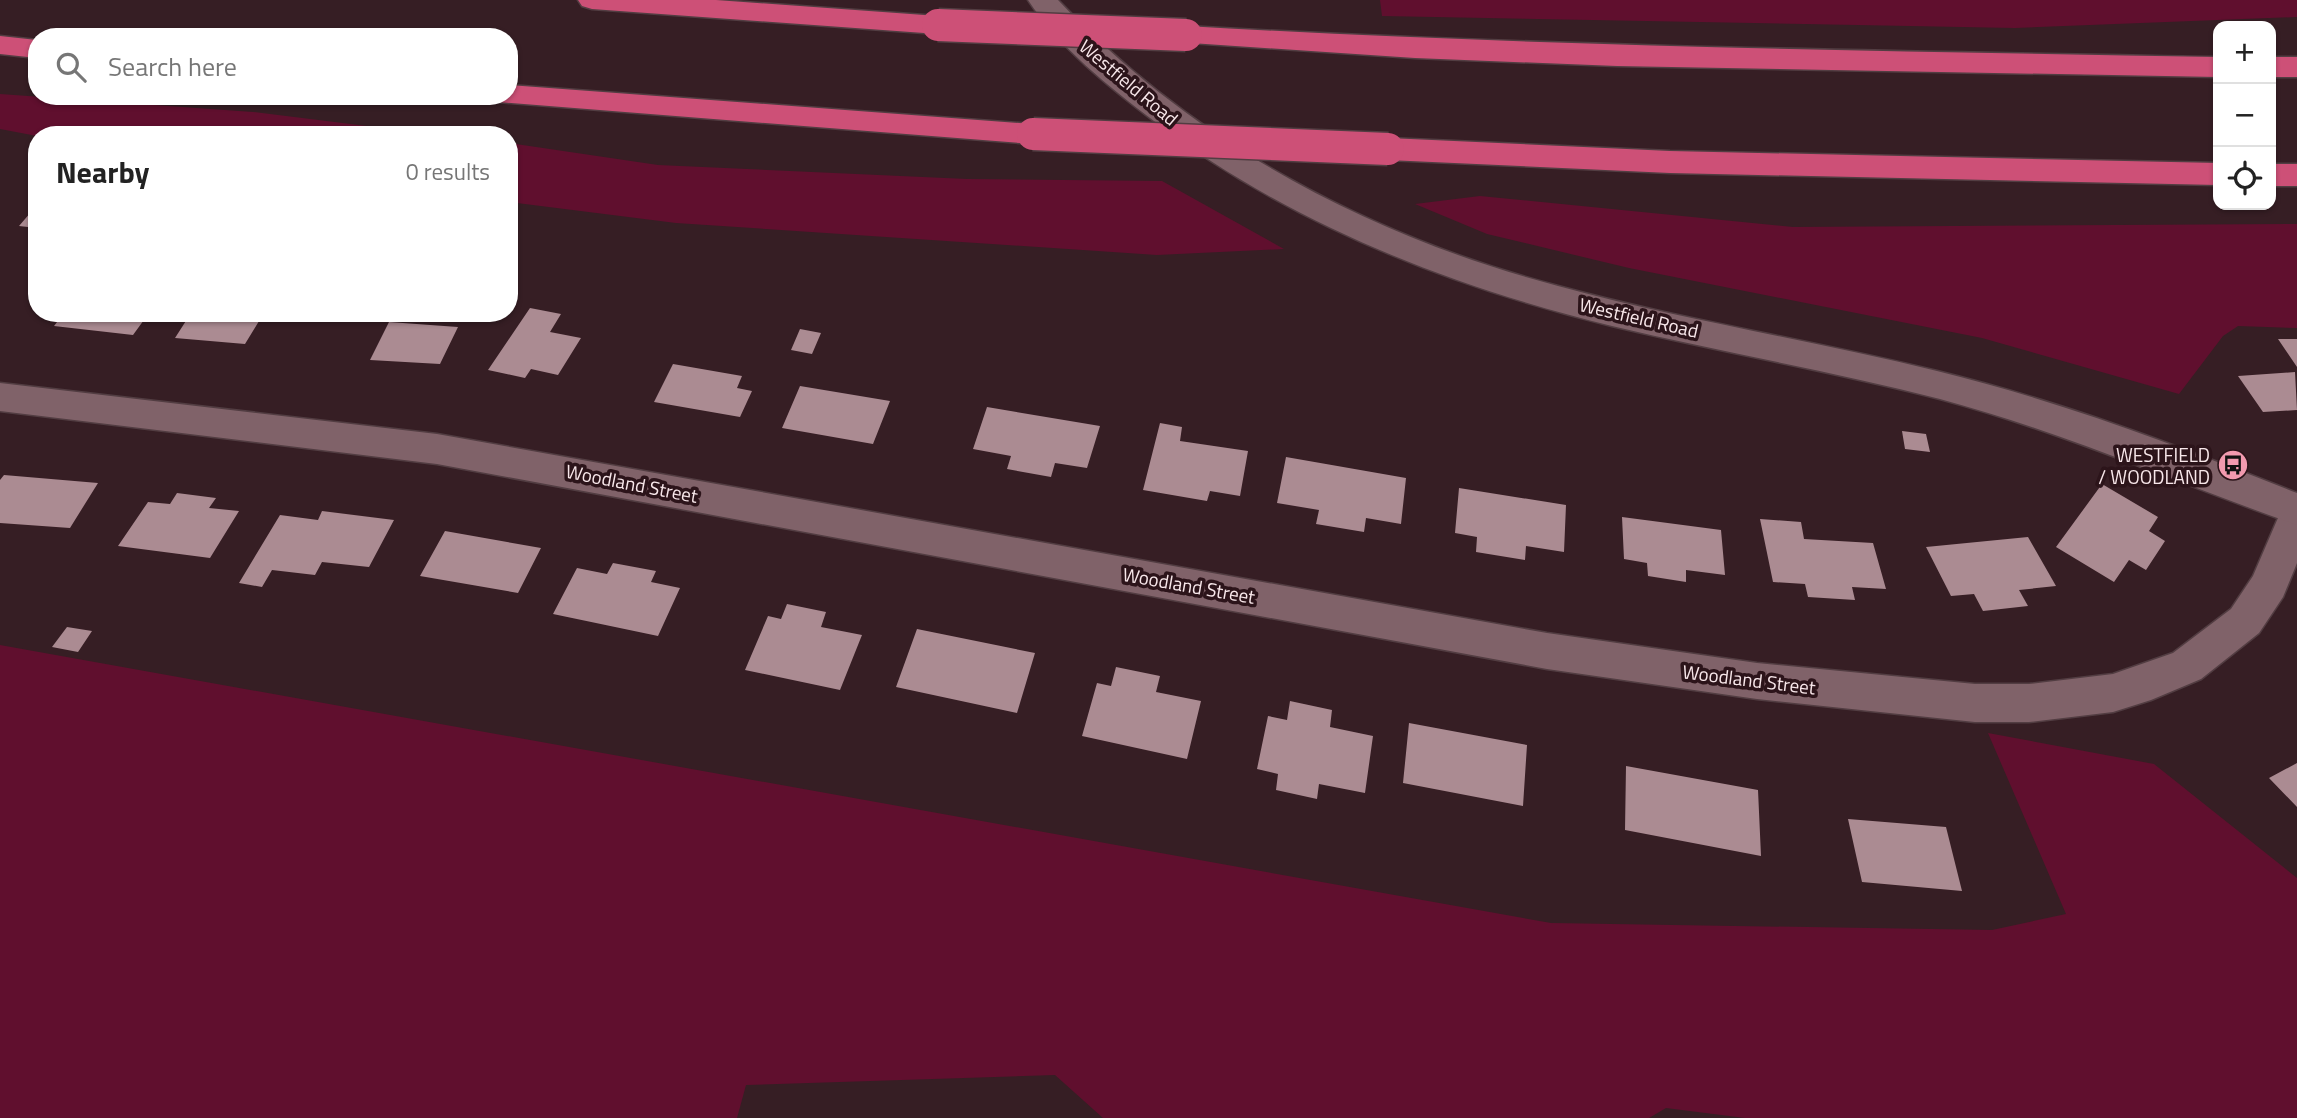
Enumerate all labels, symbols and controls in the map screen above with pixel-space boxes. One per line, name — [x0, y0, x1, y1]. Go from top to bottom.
map controls — [2213, 21, 2276, 210]
button: + — [2213, 21, 2276, 84]
search box — [28, 28, 518, 105]
street label: Westfield Road — [1073, 32, 1185, 132]
text: Search here — [108, 47, 237, 86]
icon: search — [52, 48, 90, 86]
button: − — [2213, 84, 2276, 147]
button: locate — [2213, 147, 2276, 210]
text: Nearby — [56, 149, 149, 195]
text: 0 results — [406, 154, 490, 189]
street label: Westfield Road — [1577, 289, 1701, 345]
place label: WESTFIELD / WOODLAND — [2098, 440, 2210, 491]
bus stop icon: WESTFIELD / WOODLAND — [2216, 448, 2250, 482]
street label: Woodland Street — [564, 456, 701, 510]
street label: Woodland Street — [1121, 559, 1258, 611]
street label: Woodland Street — [1681, 656, 1818, 702]

